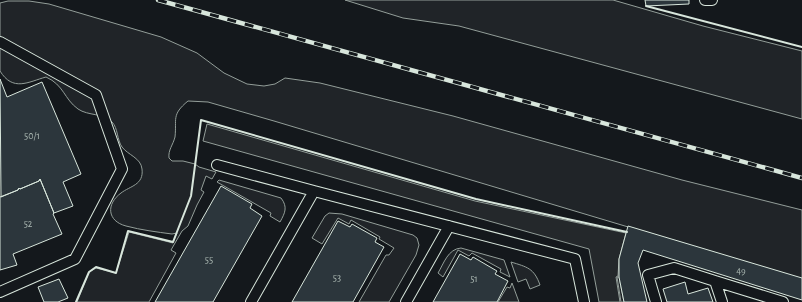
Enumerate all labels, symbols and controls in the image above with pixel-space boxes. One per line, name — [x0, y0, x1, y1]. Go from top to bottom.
house number: 50/1 — [24, 131, 40, 141]
house number: 52 — [24, 219, 33, 229]
house number: 55 — [205, 255, 213, 265]
house number: 49 — [736, 266, 746, 276]
house number: 53 — [333, 273, 341, 283]
house number: 51 — [470, 274, 478, 284]

